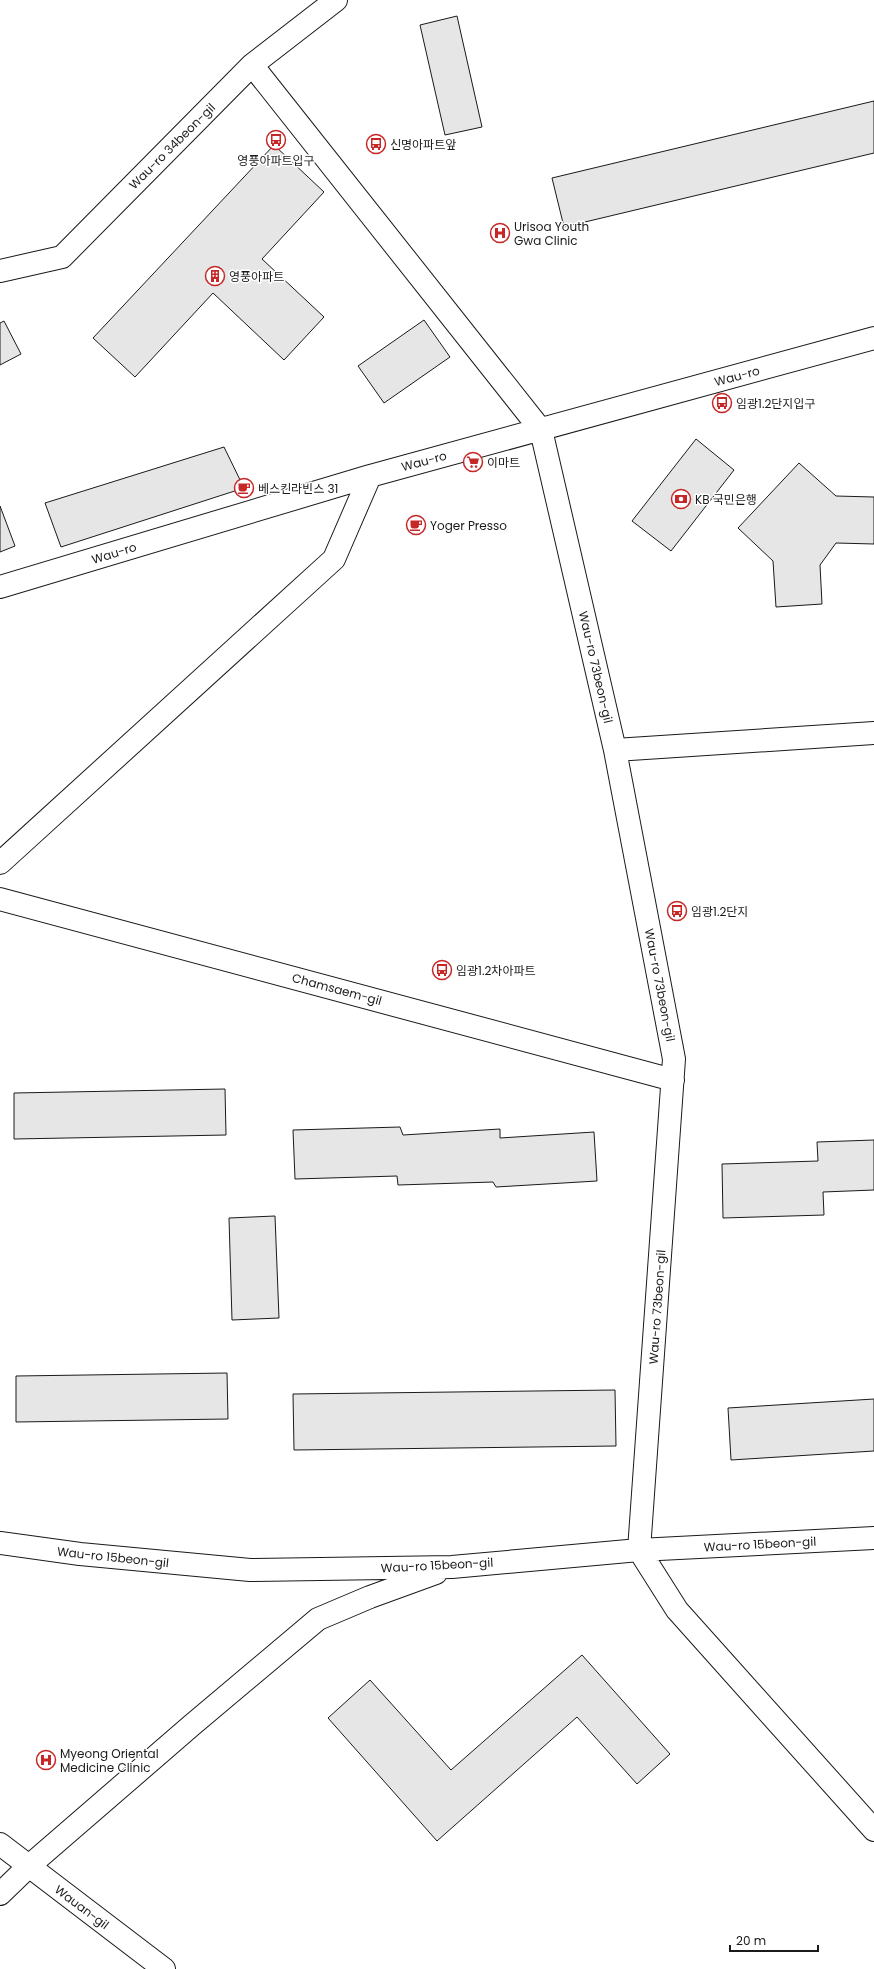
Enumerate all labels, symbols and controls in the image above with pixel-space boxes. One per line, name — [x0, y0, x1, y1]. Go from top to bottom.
street label: Wau-ro 34beon-gil — [125, 99, 219, 193]
bus stop icon: 영풍아파트입구 — [265, 129, 287, 151]
bus stop icon: 신명아파트앞 — [365, 133, 387, 155]
place label: 신명아파트앞 — [390, 136, 456, 153]
place label: 영풍아파트입구 — [237, 152, 315, 169]
place label: Urisoa Youth Gwa Clinic — [514, 218, 589, 249]
hospital icon: Urisoa Youth Gwa Clinic — [489, 222, 511, 244]
building icon: 영풍아파트 — [204, 265, 226, 287]
place label: 영풍아파트 — [229, 268, 284, 285]
street label: Wau-ro — [712, 362, 762, 390]
bus stop icon: 임광1.2단지입구 — [711, 392, 733, 414]
place label: 임광1.2단지입구 — [736, 395, 816, 412]
street label: Wau-ro — [399, 447, 449, 475]
supermarket icon: 이마트 — [462, 451, 484, 473]
place label: 이마트 — [487, 454, 520, 471]
cafe icon: 베스킨라빈스 31 — [233, 477, 255, 499]
place label: 베스킨라빈스 31 — [258, 480, 338, 497]
bank icon: KB 국민은행 — [670, 488, 692, 510]
place label: KB 국민은행 — [695, 491, 757, 508]
cafe icon: Yoger Presso — [405, 514, 427, 536]
place label: Yoger Presso — [430, 517, 507, 534]
street label: Wau-ro — [89, 538, 139, 568]
street label: Wau-ro 73beon-gil — [575, 609, 617, 725]
bus stop icon: 임광1.2단지 — [666, 900, 688, 922]
place label: 임광1.2단지 — [691, 903, 748, 920]
street label: Wau-ro 73beon-gil — [641, 927, 679, 1043]
bus stop icon: 임광1.2차아파트 — [431, 959, 453, 981]
place label: 임광1.2차아파트 — [456, 962, 536, 979]
street label: Chamsaem-gil — [290, 969, 384, 1009]
street label: Wau-ro 73beon-gil — [645, 1249, 669, 1365]
street label: Wau-ro 15beon-gil — [703, 1533, 817, 1555]
street label: Wau-ro 15beon-gil — [56, 1543, 170, 1571]
street label: Wau-ro 15beon-gil — [380, 1554, 494, 1576]
place label: Myeong Oriental Medicine Clinic — [60, 1745, 159, 1776]
hospital icon: Myeong Oriental Medicine Clinic — [35, 1749, 57, 1771]
street label: Wauan-gil — [51, 1881, 113, 1933]
scale bar — [730, 1927, 818, 1953]
text: 20 m — [736, 1932, 766, 1949]

